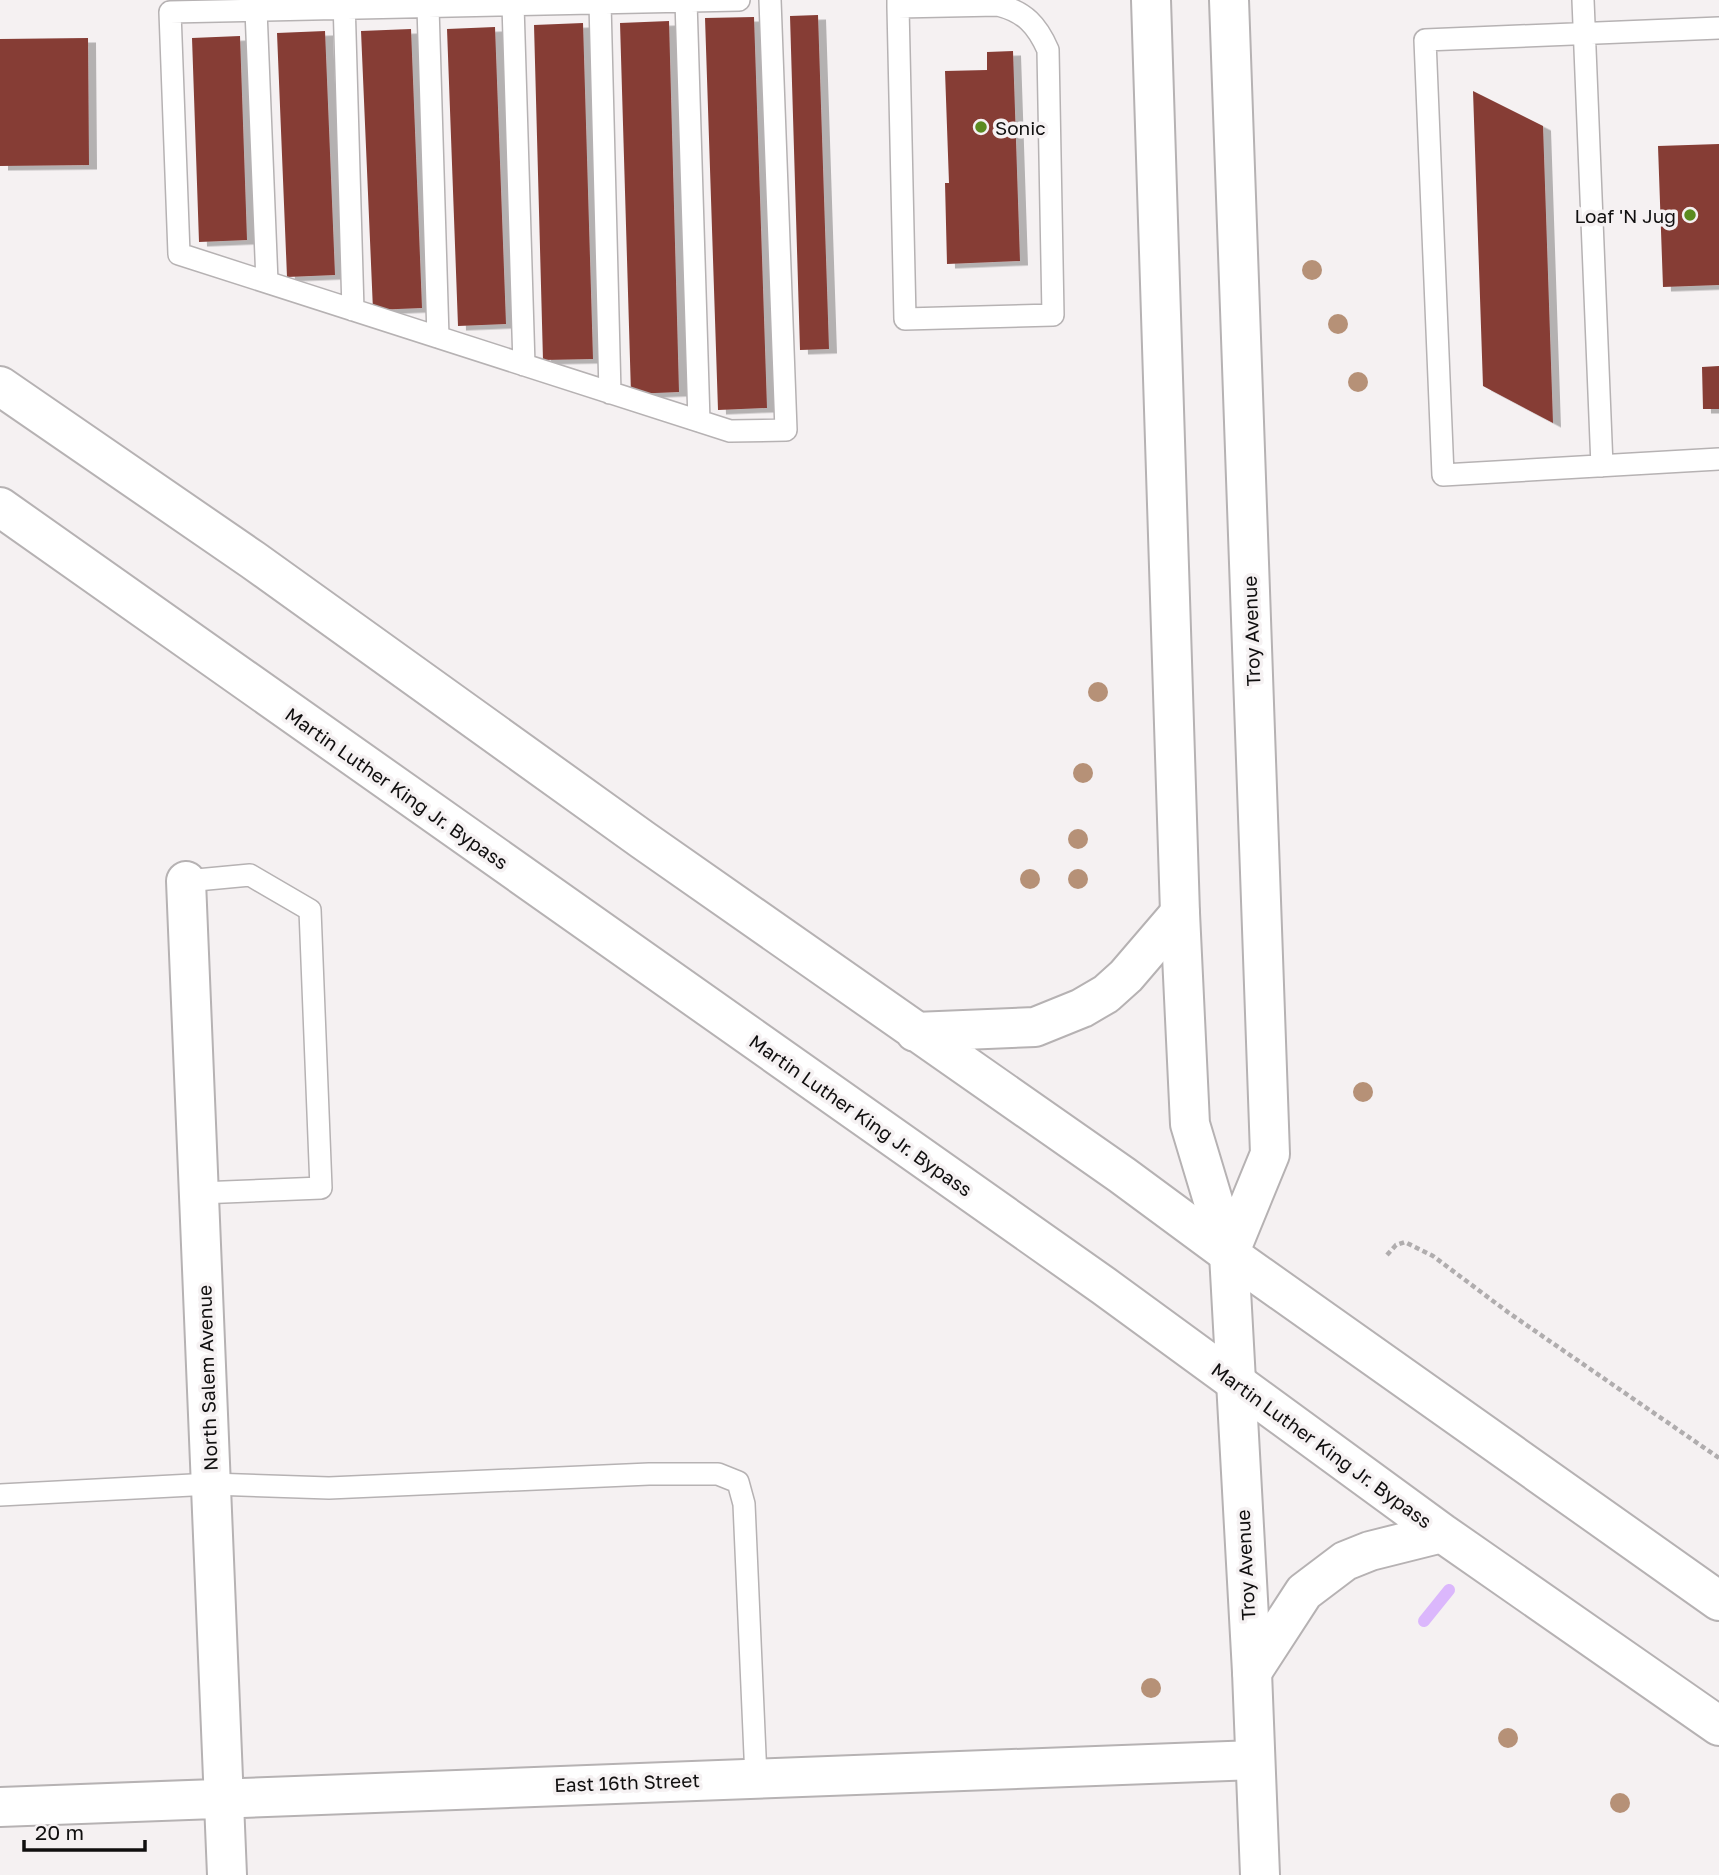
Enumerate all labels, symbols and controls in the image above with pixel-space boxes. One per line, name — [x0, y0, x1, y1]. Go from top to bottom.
place label: Sonic — [995, 116, 1046, 139]
marker: Sonic — [973, 119, 989, 135]
place label: Loaf 'N Jug — [1574, 204, 1676, 227]
marker: Loaf 'N Jug — [1682, 207, 1698, 223]
street label: Troy Avenue — [1238, 575, 1264, 687]
street label: Martin Luther King Jr. Bypass — [281, 702, 513, 874]
street label: Martin Luther King Jr. Bypass — [745, 1029, 977, 1201]
street label: North Salem Avenue — [192, 1285, 222, 1471]
street label: Martin Luther King Jr. Bypass — [1207, 1357, 1437, 1533]
street label: Troy Avenue — [1231, 1509, 1259, 1621]
street label: East 16th Street — [554, 1768, 700, 1796]
scale bar — [24, 1808, 145, 1852]
text: 20 m — [35, 1819, 84, 1845]

